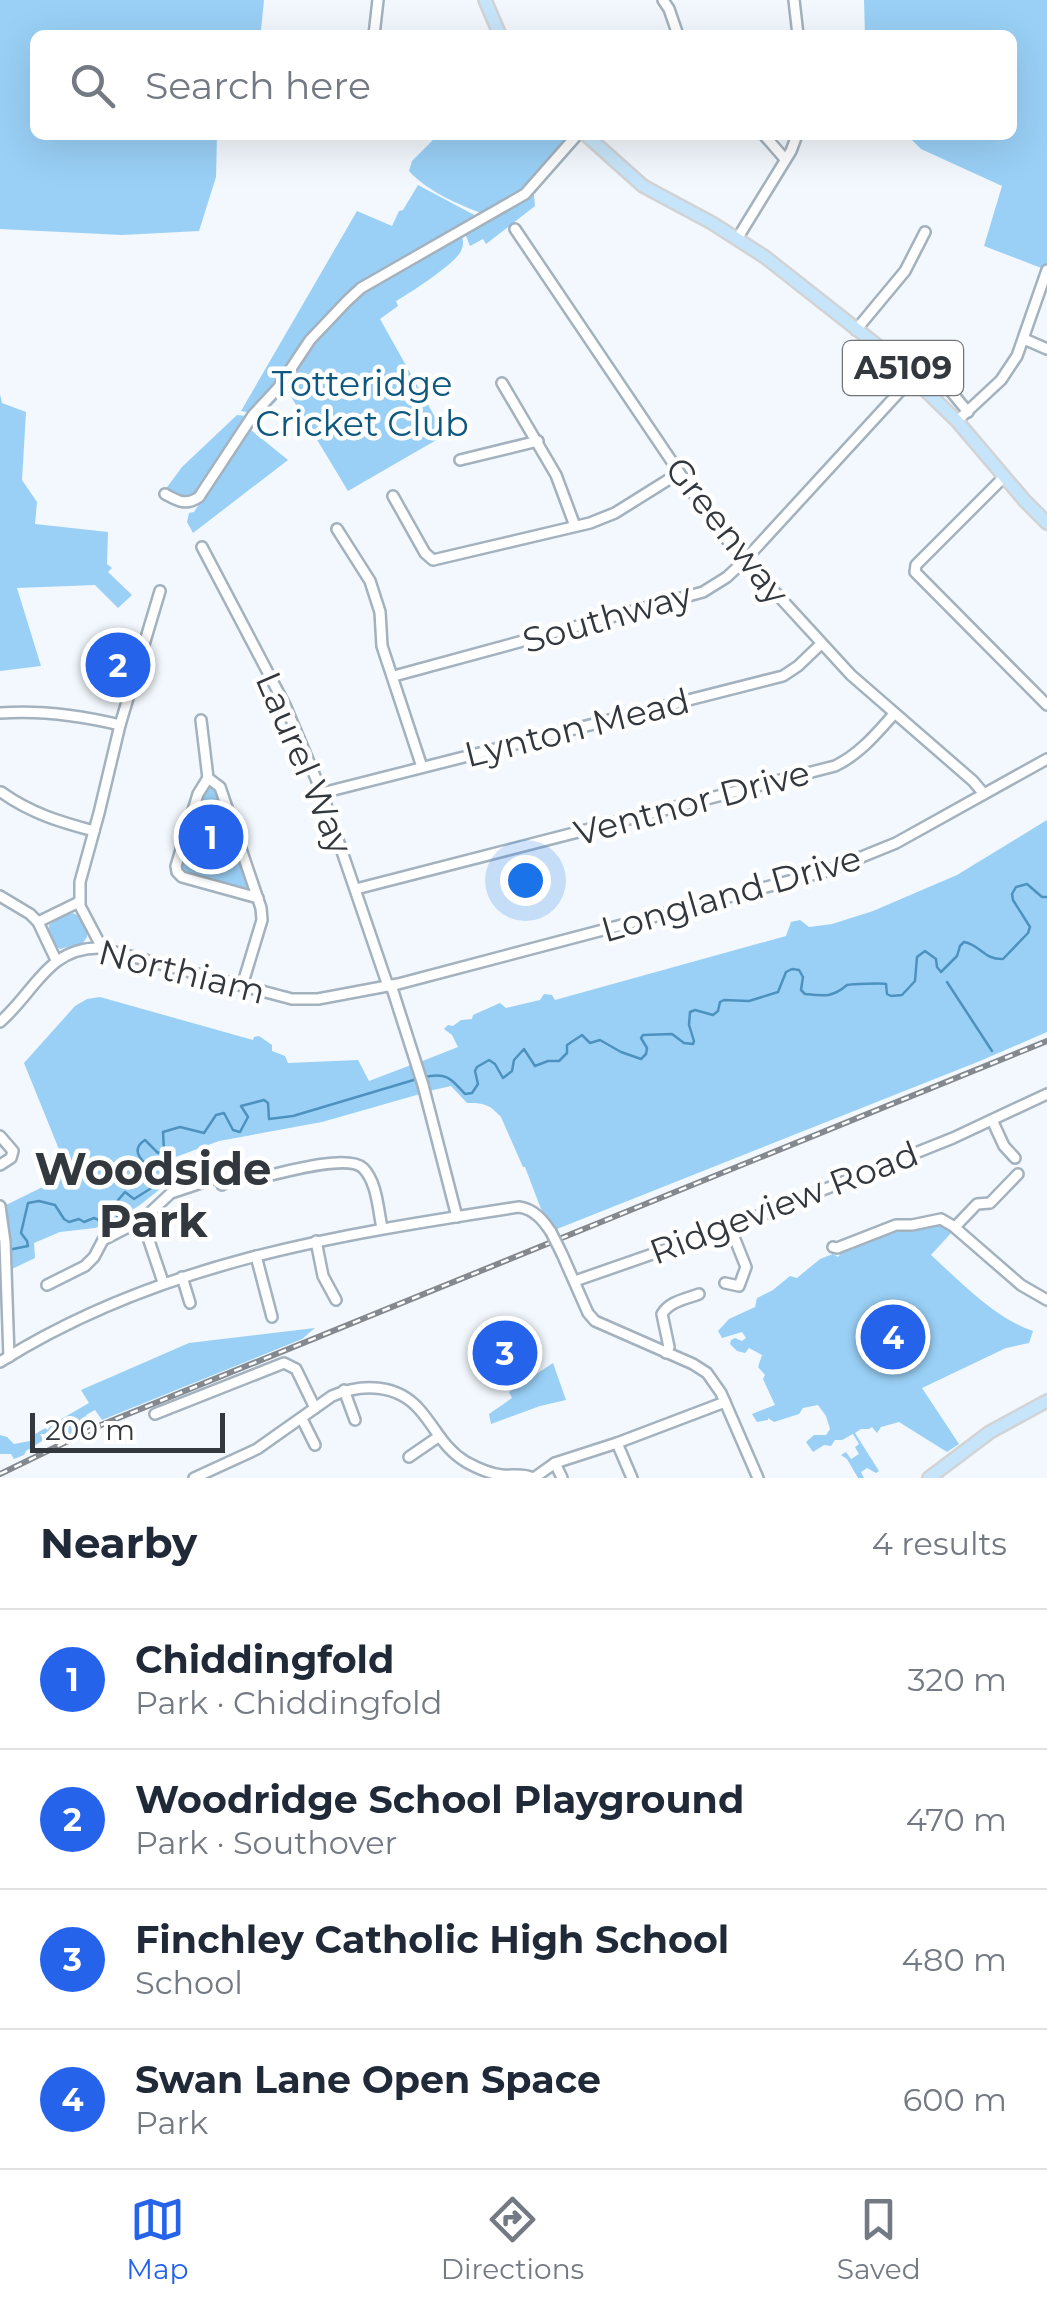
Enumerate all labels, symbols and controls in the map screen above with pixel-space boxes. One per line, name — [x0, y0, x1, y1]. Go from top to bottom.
search box — [30, 30, 1017, 140]
icon: search — [65, 58, 120, 113]
text: Search here — [145, 62, 371, 109]
road number: A5109 — [843, 341, 963, 395]
park label: Totteridge Cricket Club — [255, 362, 469, 445]
street label: Greenway — [656, 448, 798, 613]
street label: Southway — [518, 573, 696, 662]
pin: 2 — [86, 628, 150, 702]
street label: Laurel Way — [247, 665, 362, 861]
street label: Lynton Mead — [460, 679, 694, 776]
street label: Ventnor Drive — [569, 750, 814, 855]
pin: 1 — [178, 800, 244, 874]
street label: Longland Drive — [596, 836, 866, 951]
your location — [500, 855, 551, 906]
street label: Northiam — [94, 930, 270, 1013]
street label: Ridgeview Road — [644, 1132, 924, 1273]
district label: Woodside Park — [35, 1141, 271, 1248]
pin: 4 — [860, 1300, 926, 1374]
pin: 3 — [472, 1316, 538, 1390]
scale bar — [30, 1408, 225, 1452]
text: 200 m — [45, 1413, 135, 1447]
text: Nearby — [40, 1517, 197, 1569]
text: 4 results — [872, 1524, 1007, 1563]
text: Chiddingfold — [135, 1636, 394, 1683]
text: 1 — [66, 1660, 79, 1699]
text: 320 m — [907, 1660, 1007, 1699]
text: Park · Chiddingfold — [135, 1683, 442, 1722]
text: Woodridge School Playground — [135, 1776, 744, 1823]
text: 2 — [63, 1800, 82, 1839]
text: 470 m — [906, 1800, 1007, 1839]
text: Park · Southover — [135, 1823, 397, 1862]
text: Finchley Catholic High School — [135, 1916, 729, 1963]
text: 3 — [63, 1940, 82, 1979]
text: 480 m — [902, 1940, 1007, 1979]
text: School — [135, 1963, 243, 2002]
text: Swan Lane Open Space — [135, 2056, 601, 2103]
text: 4 — [61, 2080, 84, 2119]
text: 600 m — [903, 2080, 1007, 2119]
text: Park — [135, 2103, 208, 2142]
tab: Map — [126, 2192, 188, 2286]
tab: Directions — [441, 2192, 584, 2286]
tab: Saved — [837, 2192, 921, 2286]

